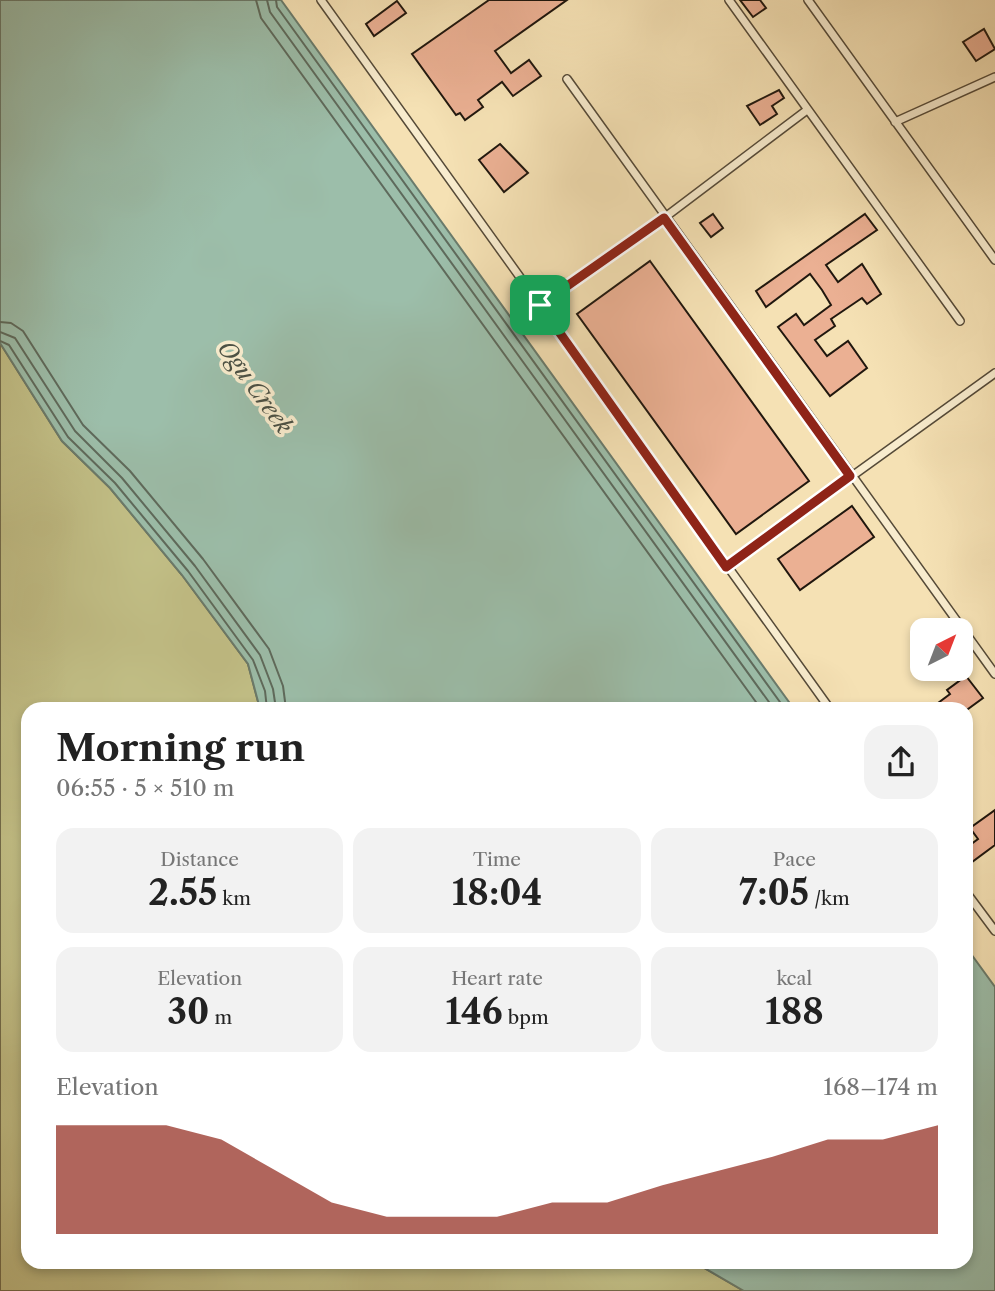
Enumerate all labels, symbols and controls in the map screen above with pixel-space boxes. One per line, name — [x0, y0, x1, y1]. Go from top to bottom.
pin — [510, 275, 570, 335]
icon: arrive — [521, 286, 559, 324]
water label: Ogu Creek — [212, 335, 298, 439]
north arrow — [910, 618, 973, 681]
map controls — [910, 618, 973, 681]
text: Morning run — [56, 724, 305, 771]
button: share — [864, 725, 938, 799]
text: 06:55 · 5 × 510 m — [56, 774, 234, 802]
text: Distance — [160, 848, 239, 871]
text: Time — [473, 848, 521, 871]
text: Pace — [773, 848, 816, 871]
text: 2.55 — [148, 871, 217, 914]
text: 18:04 — [452, 871, 542, 914]
text: 7:05 — [739, 871, 809, 914]
text: km — [217, 887, 251, 910]
text: /km — [809, 887, 850, 910]
text: Elevation — [157, 967, 242, 990]
text: Heart rate — [451, 967, 543, 990]
text: kcal — [776, 967, 812, 990]
text: 30 — [167, 990, 209, 1033]
text: 146 — [445, 990, 503, 1033]
text: 188 — [765, 990, 824, 1033]
text: m — [209, 1006, 232, 1029]
text: bpm — [503, 1006, 549, 1029]
text: Elevation — [56, 1073, 159, 1101]
text: 168–174 m — [823, 1073, 938, 1101]

